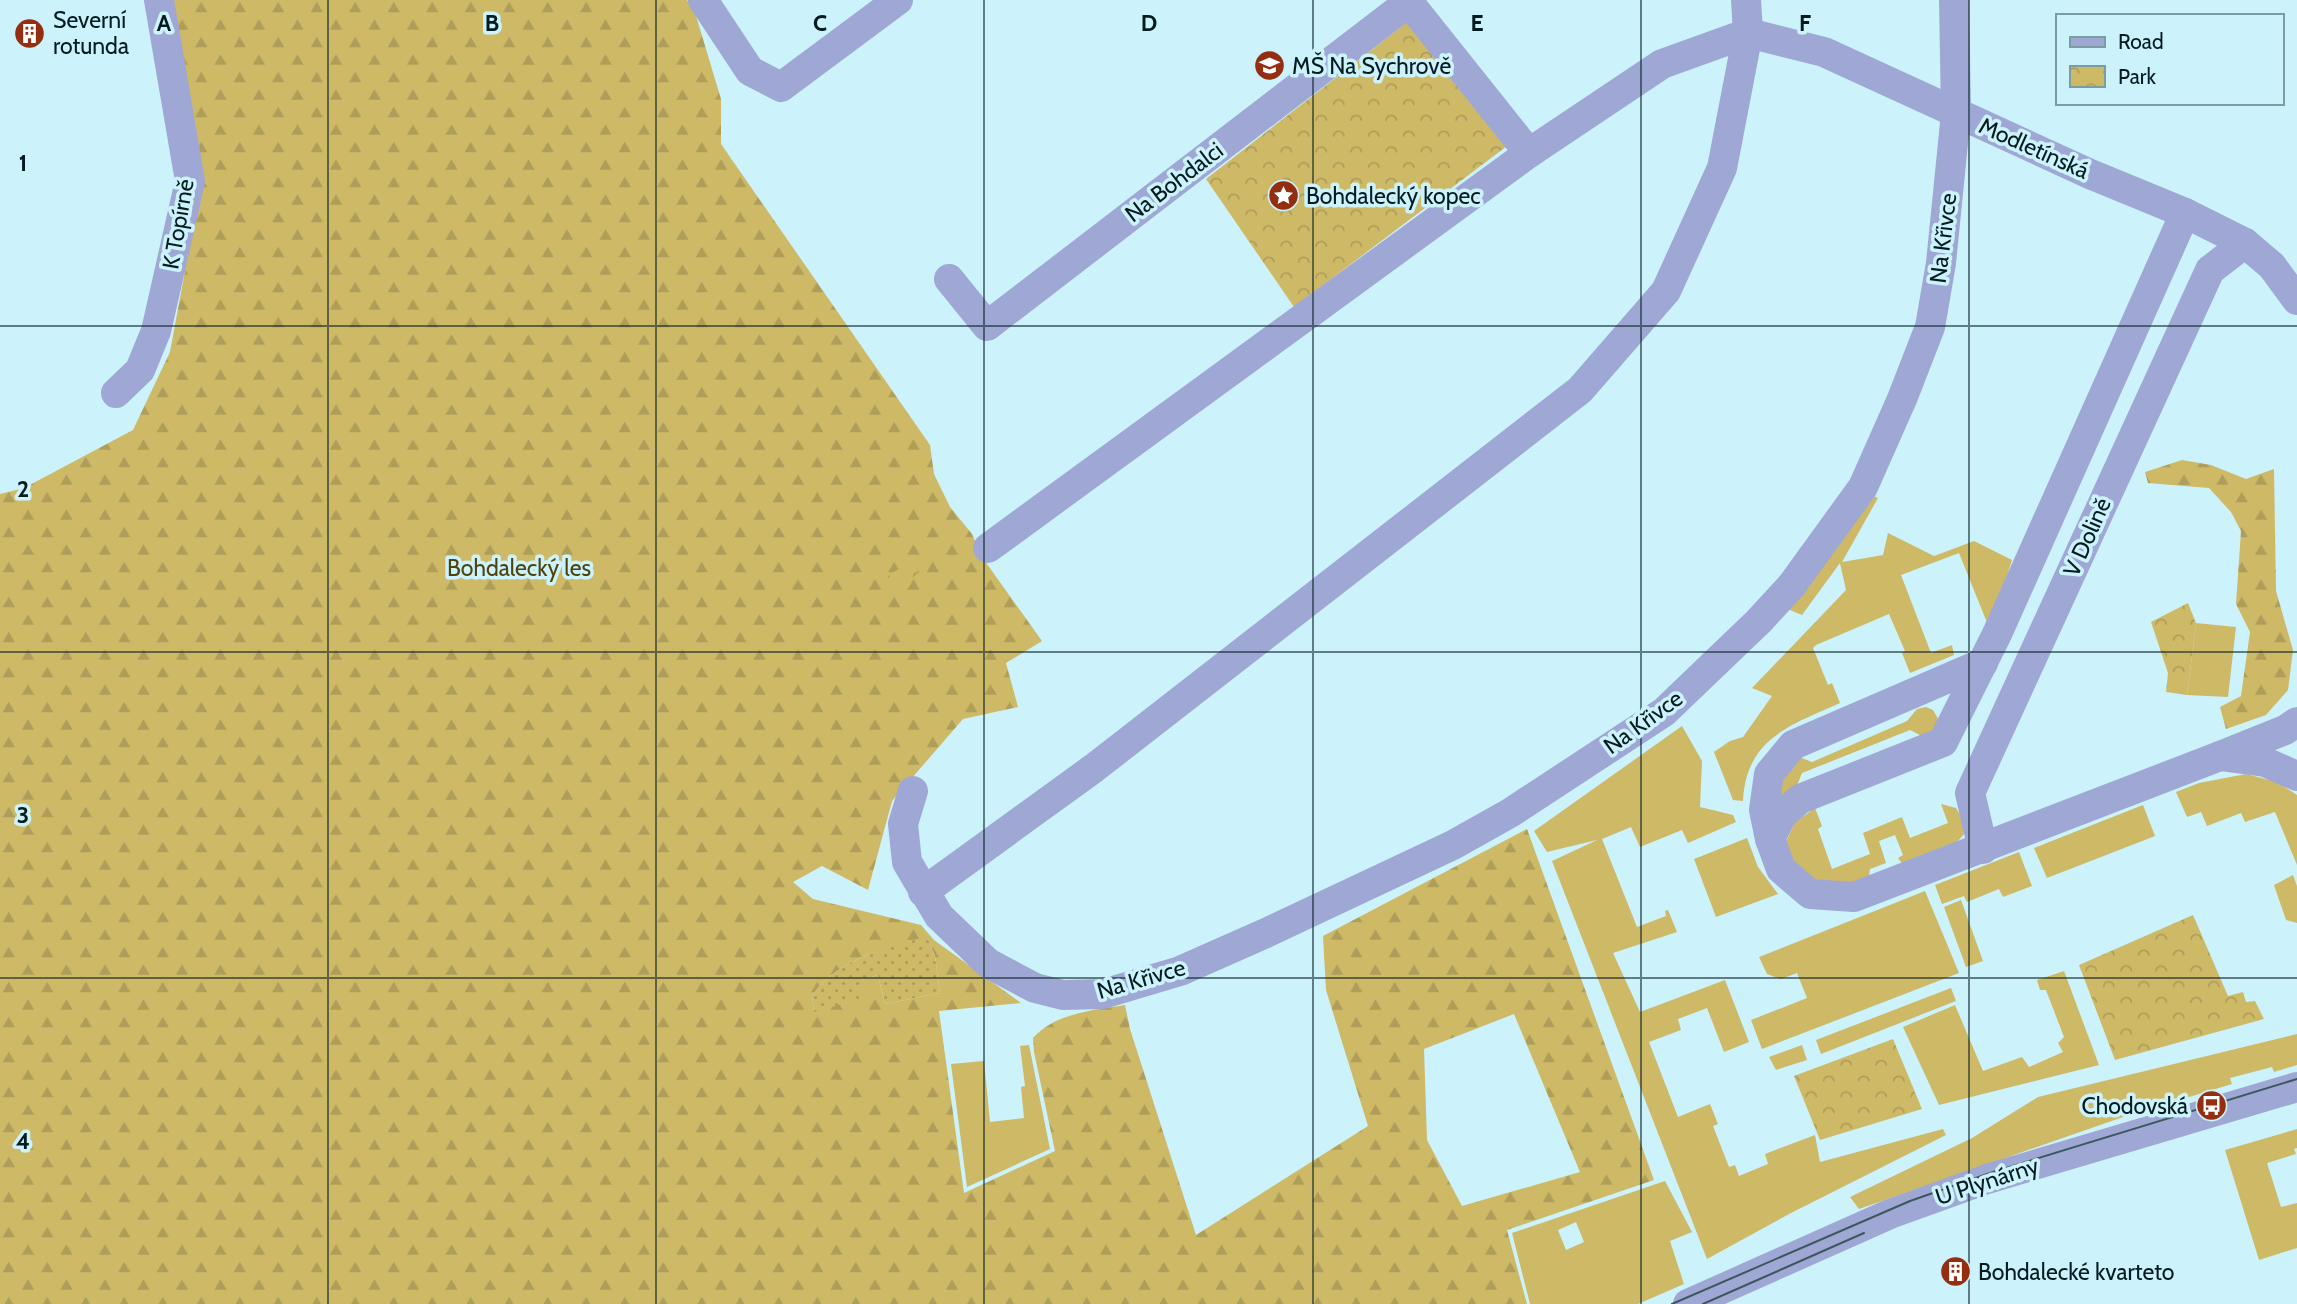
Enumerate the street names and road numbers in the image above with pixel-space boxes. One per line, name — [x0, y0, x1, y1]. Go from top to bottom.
street label: Modletínská — [1975, 111, 2093, 185]
street label: Na Bohdalci — [1119, 136, 1229, 228]
street label: K Topírně — [156, 177, 200, 271]
street label: Na Křivce — [1924, 191, 1962, 285]
street label: V Dolině — [2057, 493, 2117, 581]
street label: Na Křivce — [1598, 684, 1688, 760]
street label: Na Křivce — [1094, 953, 1189, 1005]
street label: U Plynárny — [1932, 1151, 2043, 1211]

